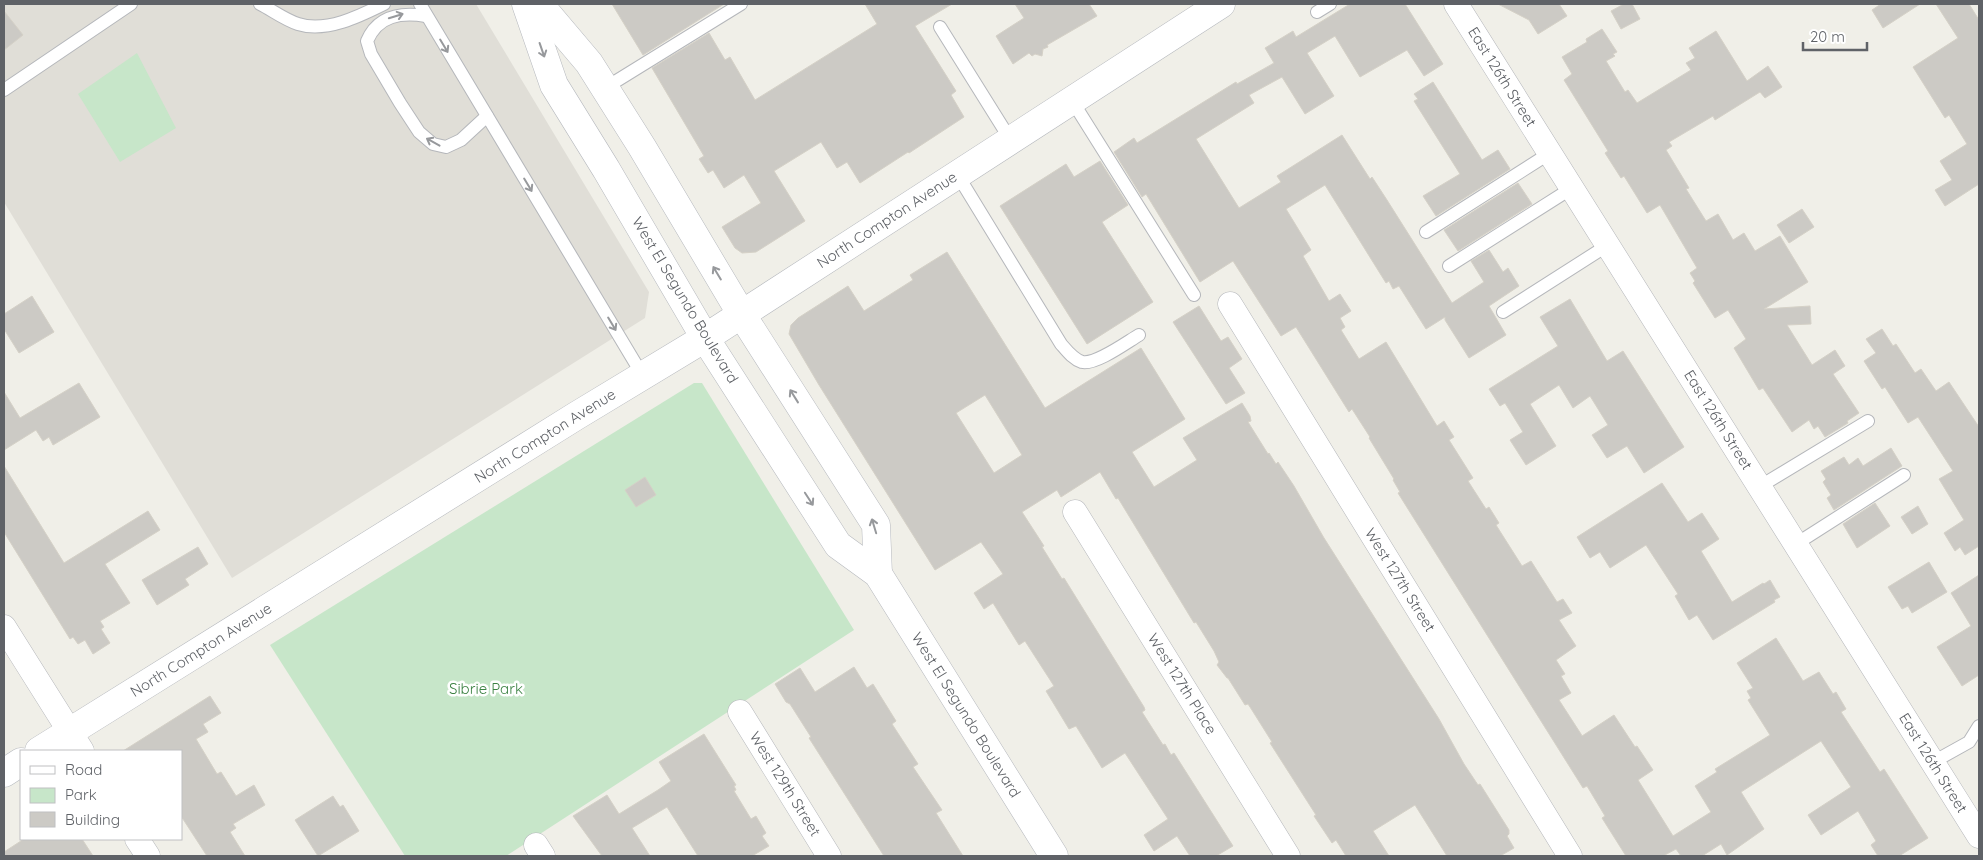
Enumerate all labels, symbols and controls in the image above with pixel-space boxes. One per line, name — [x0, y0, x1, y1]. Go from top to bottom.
one-way arrow — [387, 11, 403, 21]
scale bar — [1803, 20, 1867, 52]
street label: East 126th Street — [1464, 23, 1541, 130]
text: 20 m — [1810, 27, 1845, 46]
one-way arrow — [440, 38, 450, 52]
one-way arrow — [538, 42, 547, 57]
one-way arrow — [426, 137, 441, 147]
street label: North Compton Avenue — [813, 167, 960, 272]
one-way arrow — [524, 178, 534, 192]
street label: West El Segundo Boulevard — [628, 213, 743, 387]
one-way arrow — [711, 266, 721, 280]
one-way arrow — [608, 317, 618, 331]
street label: East 126th Street — [1680, 366, 1757, 473]
street label: North Compton Avenue — [470, 384, 619, 487]
one-way arrow — [789, 389, 799, 403]
one-way arrow — [804, 492, 814, 506]
one-way arrow — [869, 518, 878, 534]
street label: West 127th Street — [1361, 524, 1440, 635]
street label: North Compton Avenue — [126, 598, 275, 701]
street label: West El Segundo Boulevard — [908, 629, 1025, 801]
street label: West 127th Place — [1144, 630, 1221, 738]
park label: Sibrie Park — [449, 679, 523, 698]
street label: East 126th Street — [1895, 709, 1972, 816]
street label: West 129th Street — [746, 728, 825, 840]
legend — [20, 750, 182, 840]
text: Road — [65, 760, 102, 779]
text: Park — [65, 785, 97, 804]
text: Building — [65, 810, 120, 829]

